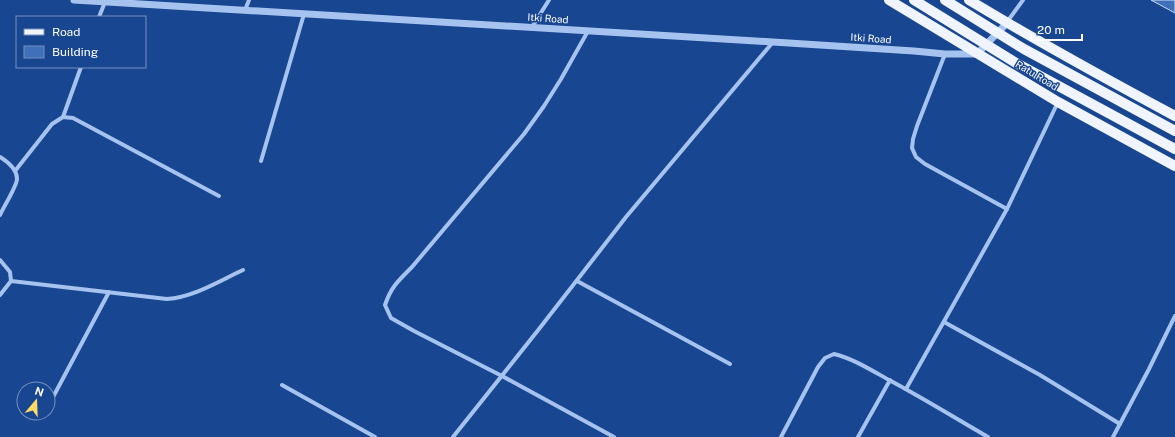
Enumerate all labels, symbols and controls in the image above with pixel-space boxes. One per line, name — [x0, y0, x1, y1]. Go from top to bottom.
street label: Itki Road — [527, 11, 569, 25]
legend — [16, 16, 146, 68]
scale bar — [1031, 16, 1082, 42]
text: 20 m — [1037, 23, 1065, 37]
text: Road — [52, 25, 80, 39]
street label: Itki Road — [850, 31, 892, 45]
text: Building — [52, 45, 98, 59]
street label: Ratu Road — [1013, 58, 1061, 92]
north arrow — [16, 381, 56, 421]
text: N — [33, 384, 45, 399]

